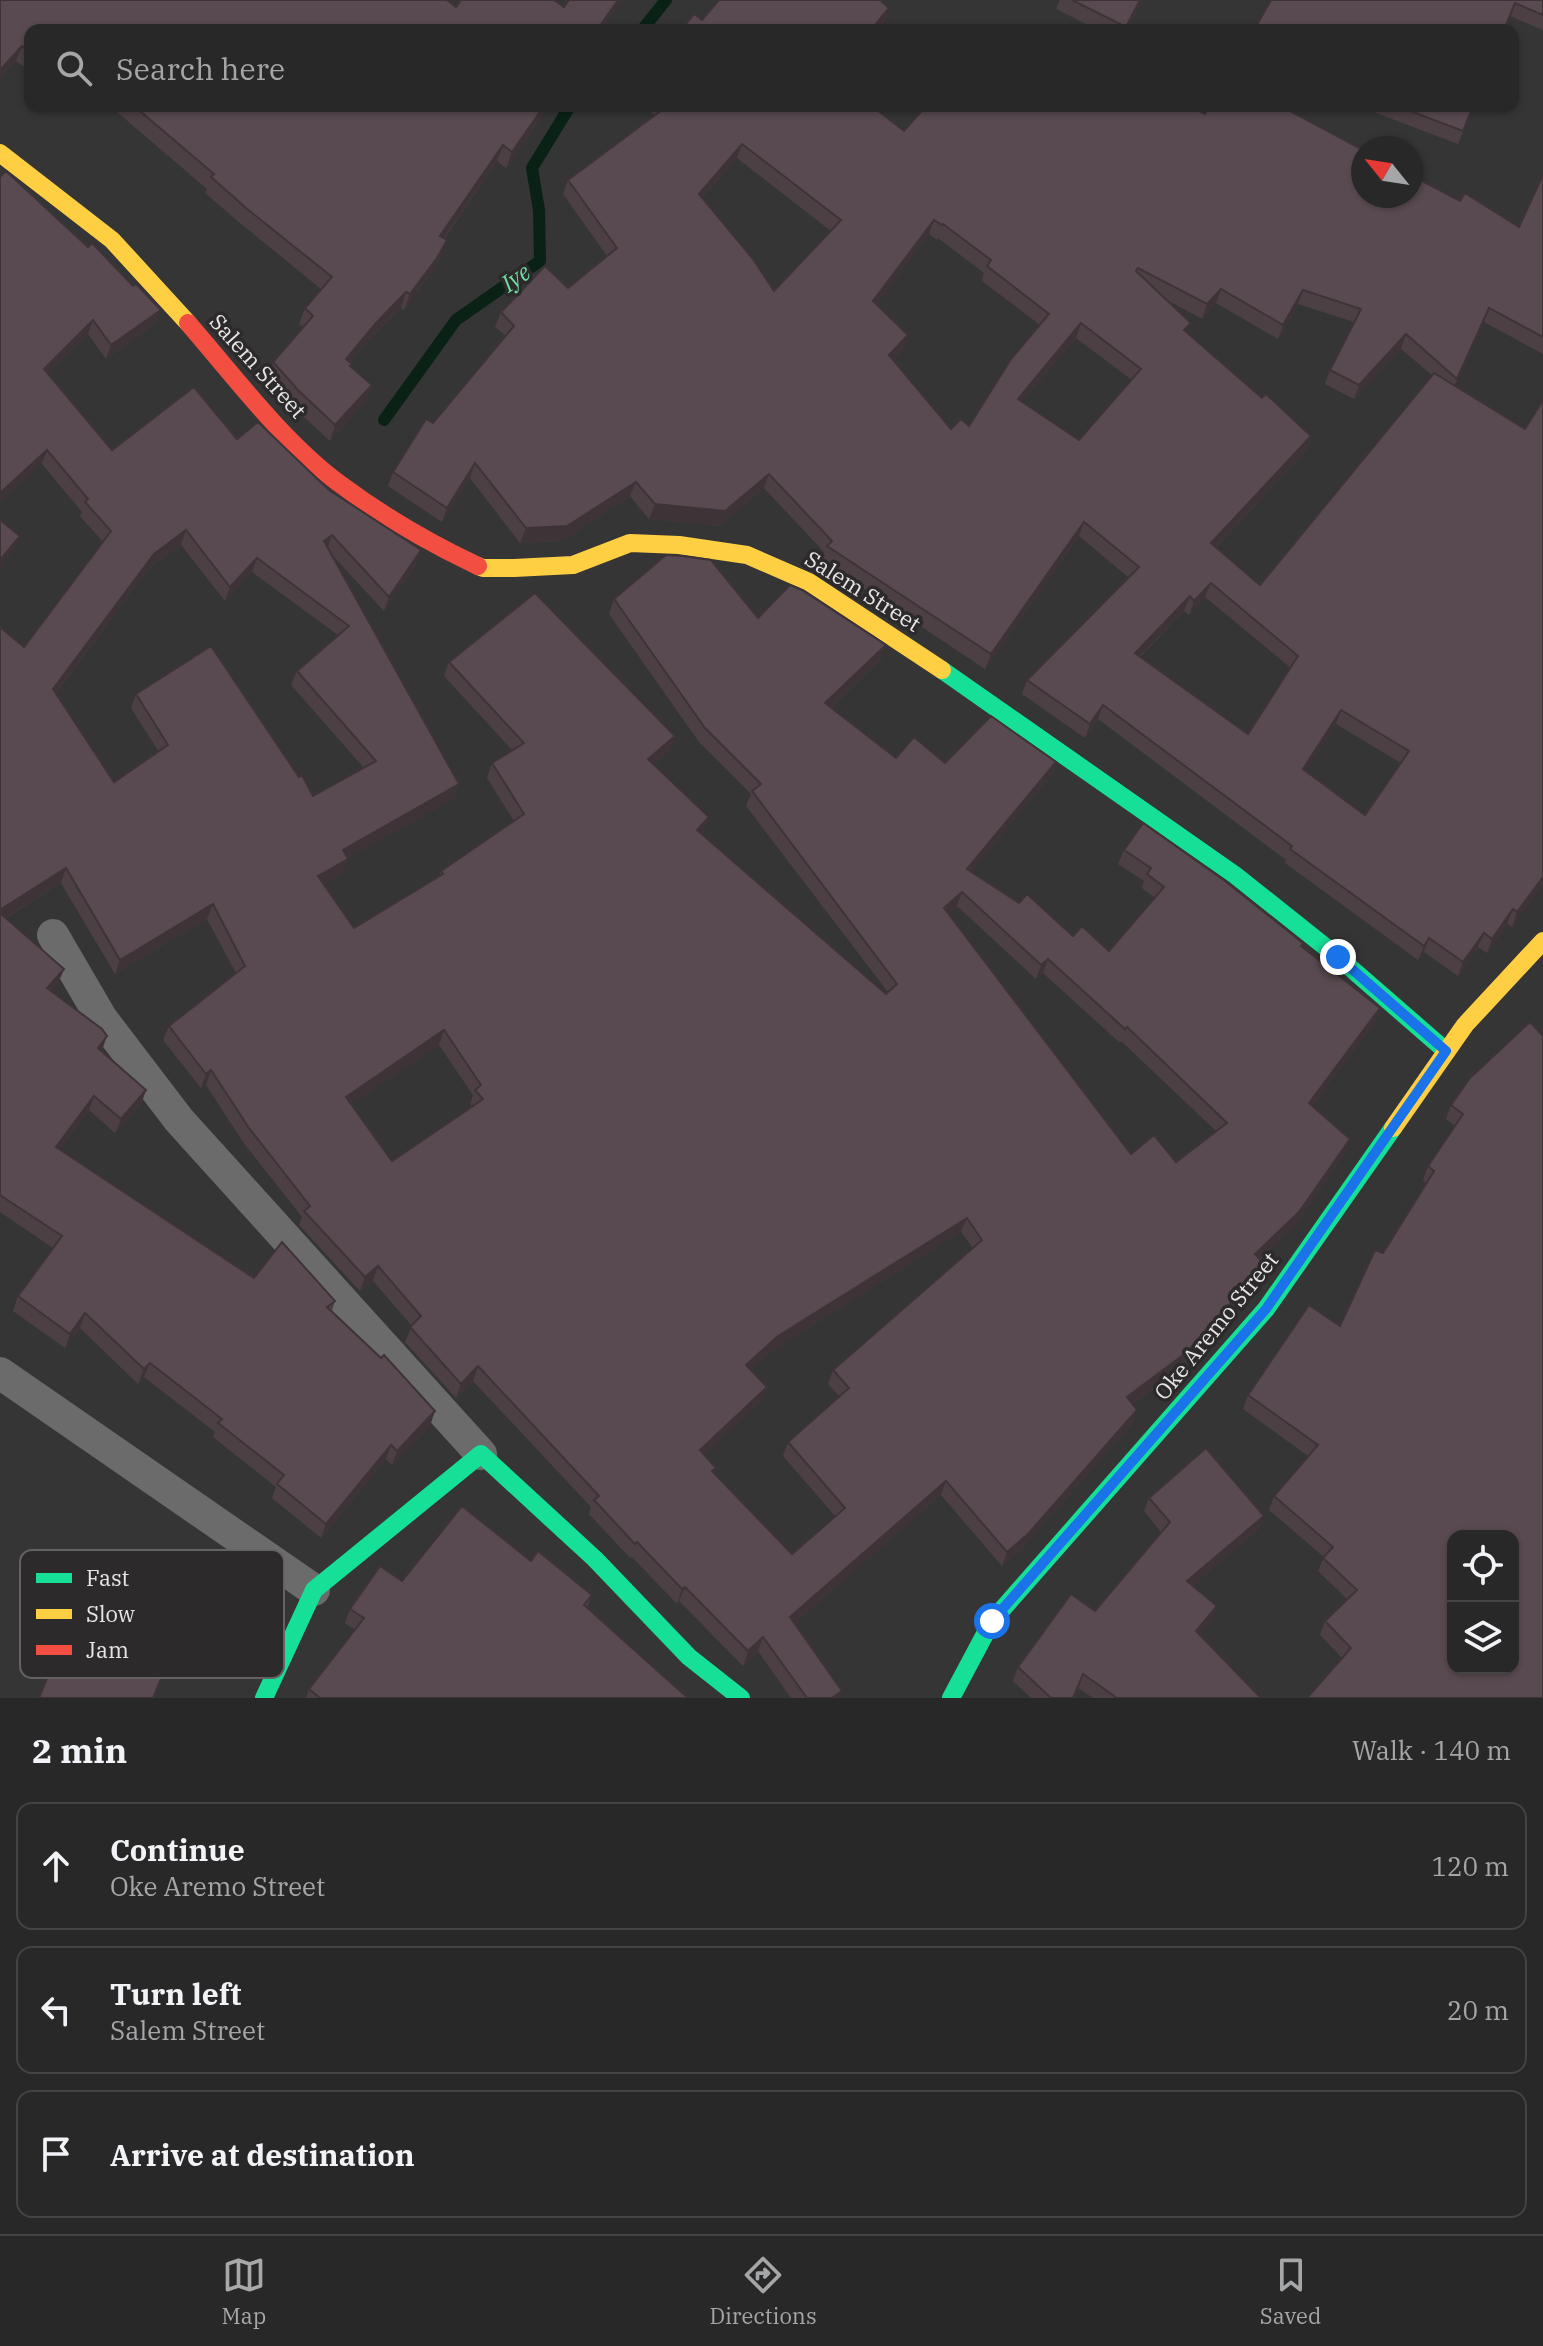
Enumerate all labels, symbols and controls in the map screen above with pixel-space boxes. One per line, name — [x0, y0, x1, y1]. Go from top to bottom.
search box — [24, 24, 1519, 112]
icon: search — [52, 46, 96, 90]
text: Search here — [116, 49, 285, 88]
north arrow — [1351, 136, 1423, 208]
water label: Iye — [494, 256, 537, 299]
street label: Salem Street — [204, 307, 313, 424]
street label: Salem Street — [800, 544, 927, 638]
route end — [1320, 939, 1356, 975]
street label: Oke Aremo Street — [1147, 1246, 1284, 1406]
map controls — [1447, 1530, 1519, 1674]
button: locate — [1447, 1530, 1519, 1602]
legend — [20, 1550, 284, 1678]
text: Fast — [86, 1563, 129, 1592]
text: Slow — [86, 1599, 135, 1628]
button: layers — [1447, 1602, 1519, 1674]
route start — [974, 1603, 1010, 1639]
text: Jam — [86, 1635, 129, 1664]
text: 2 min — [32, 1728, 127, 1772]
text: Walk · 140 m — [1352, 1733, 1511, 1767]
text: Continue — [110, 1830, 245, 1869]
icon: ahead — [34, 1844, 78, 1888]
text: 120 m — [1431, 1849, 1509, 1883]
text: Oke Aremo Street — [110, 1869, 325, 1903]
text: Turn left — [110, 1974, 242, 2013]
icon: left — [34, 1988, 78, 2032]
text: 20 m — [1447, 1993, 1509, 2027]
text: Salem Street — [110, 2013, 265, 2047]
icon: arrive — [34, 2132, 78, 2176]
text: Arrive at destination — [110, 2135, 415, 2174]
tab: Map — [222, 2253, 266, 2330]
tab: Directions — [709, 2253, 817, 2330]
tab: Saved — [1260, 2253, 1321, 2330]

